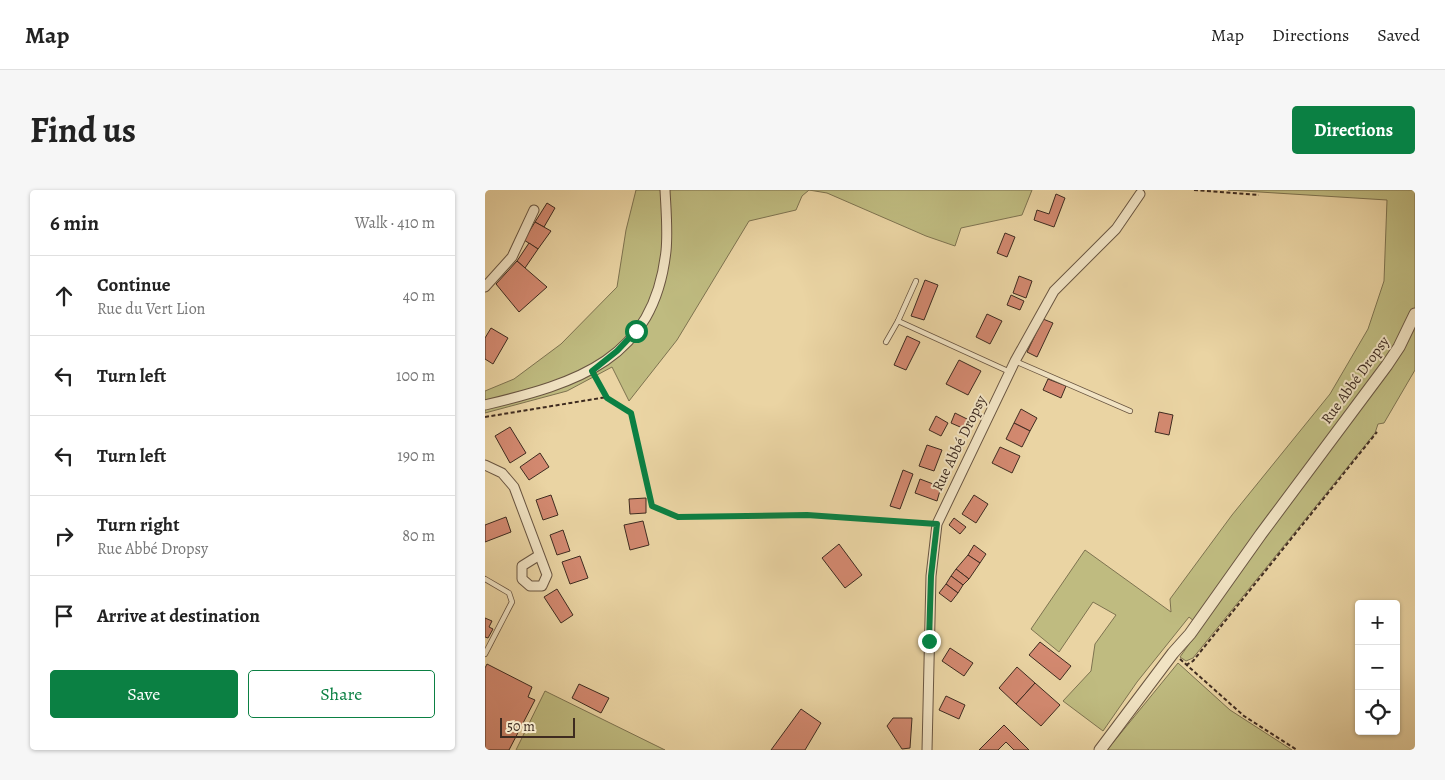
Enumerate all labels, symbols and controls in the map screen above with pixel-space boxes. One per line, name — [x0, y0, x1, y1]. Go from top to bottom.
text: Map — [25, 19, 69, 51]
text: Map — [1211, 23, 1244, 47]
text: Directions — [1272, 23, 1349, 47]
text: Saved — [1377, 23, 1420, 47]
text: Find us — [30, 106, 136, 154]
button: Directions — [1292, 106, 1415, 154]
text: 6 min — [50, 209, 99, 237]
text: Walk · 410 m — [355, 212, 435, 234]
text: Continue — [97, 272, 171, 298]
icon: ahead — [50, 282, 78, 310]
text: 40 m — [403, 285, 435, 307]
text: Rue du Vert Lion — [97, 298, 205, 320]
route start — [625, 320, 648, 343]
street label: Rue Abbé Dropsy — [1316, 332, 1394, 428]
icon: left — [50, 362, 78, 390]
text: Turn left — [97, 363, 166, 389]
text: 100 m — [396, 365, 435, 387]
street label: Rue Abbé Dropsy — [927, 392, 991, 494]
icon: left — [50, 442, 78, 470]
text: Turn left — [97, 443, 166, 469]
text: 190 m — [397, 445, 435, 467]
text: Turn right — [97, 512, 179, 538]
icon: right — [50, 522, 78, 550]
text: 80 m — [402, 525, 435, 547]
text: Rue Abbé Dropsy — [97, 538, 208, 560]
map controls — [1355, 600, 1400, 735]
button: + — [1355, 600, 1400, 645]
icon: arrive — [50, 602, 78, 630]
text: Arrive at destination — [97, 603, 260, 629]
route end — [918, 630, 941, 653]
button: − — [1355, 645, 1400, 690]
button: Save — [50, 670, 238, 718]
button: Share — [248, 670, 435, 718]
button: locate — [1355, 690, 1400, 735]
scale bar — [500, 715, 575, 738]
text: 50 m — [507, 717, 535, 736]

